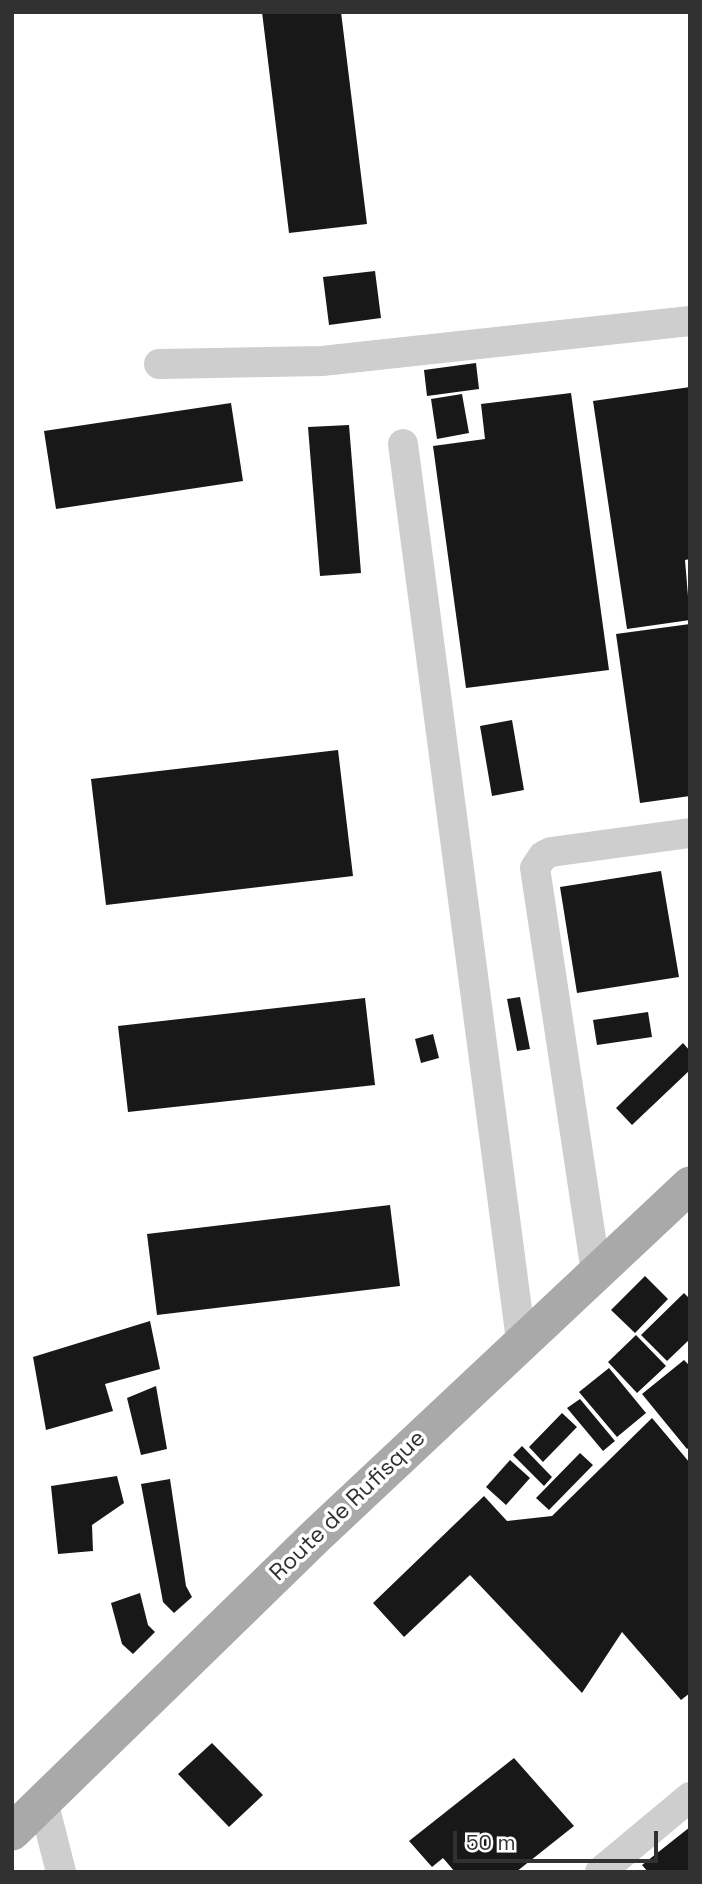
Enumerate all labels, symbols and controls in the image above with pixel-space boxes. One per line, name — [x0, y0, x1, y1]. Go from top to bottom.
street label: Route de Rufisque — [265, 1425, 431, 1587]
scale bar — [457, 1818, 662, 1862]
text: 50 m — [466, 1829, 516, 1856]

